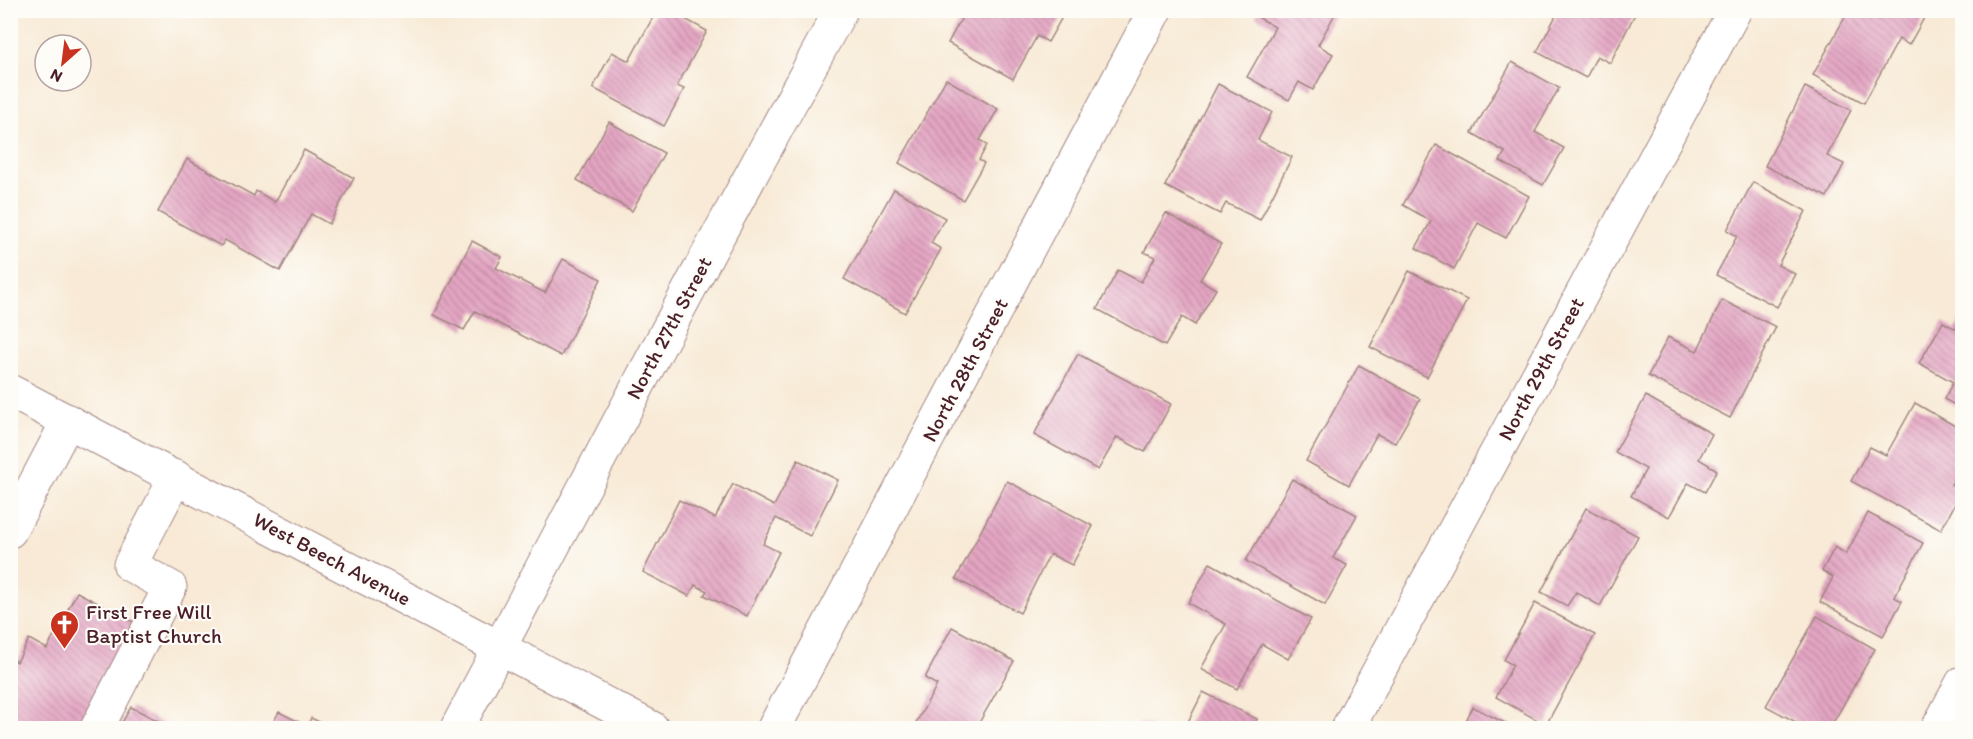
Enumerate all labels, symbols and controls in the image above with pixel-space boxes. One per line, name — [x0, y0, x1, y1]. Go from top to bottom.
north arrow — [33, 33, 93, 93]
text: N — [47, 65, 65, 87]
street label: North 27th Street — [620, 252, 717, 403]
street label: North 29th Street — [1492, 293, 1589, 445]
street label: North 28th Street — [916, 294, 1013, 446]
street label: West Beech Avenue — [249, 506, 415, 611]
place label: First Free Will Baptist Church — [86, 599, 222, 648]
church icon: First Free Will Baptist Church — [49, 608, 81, 650]

